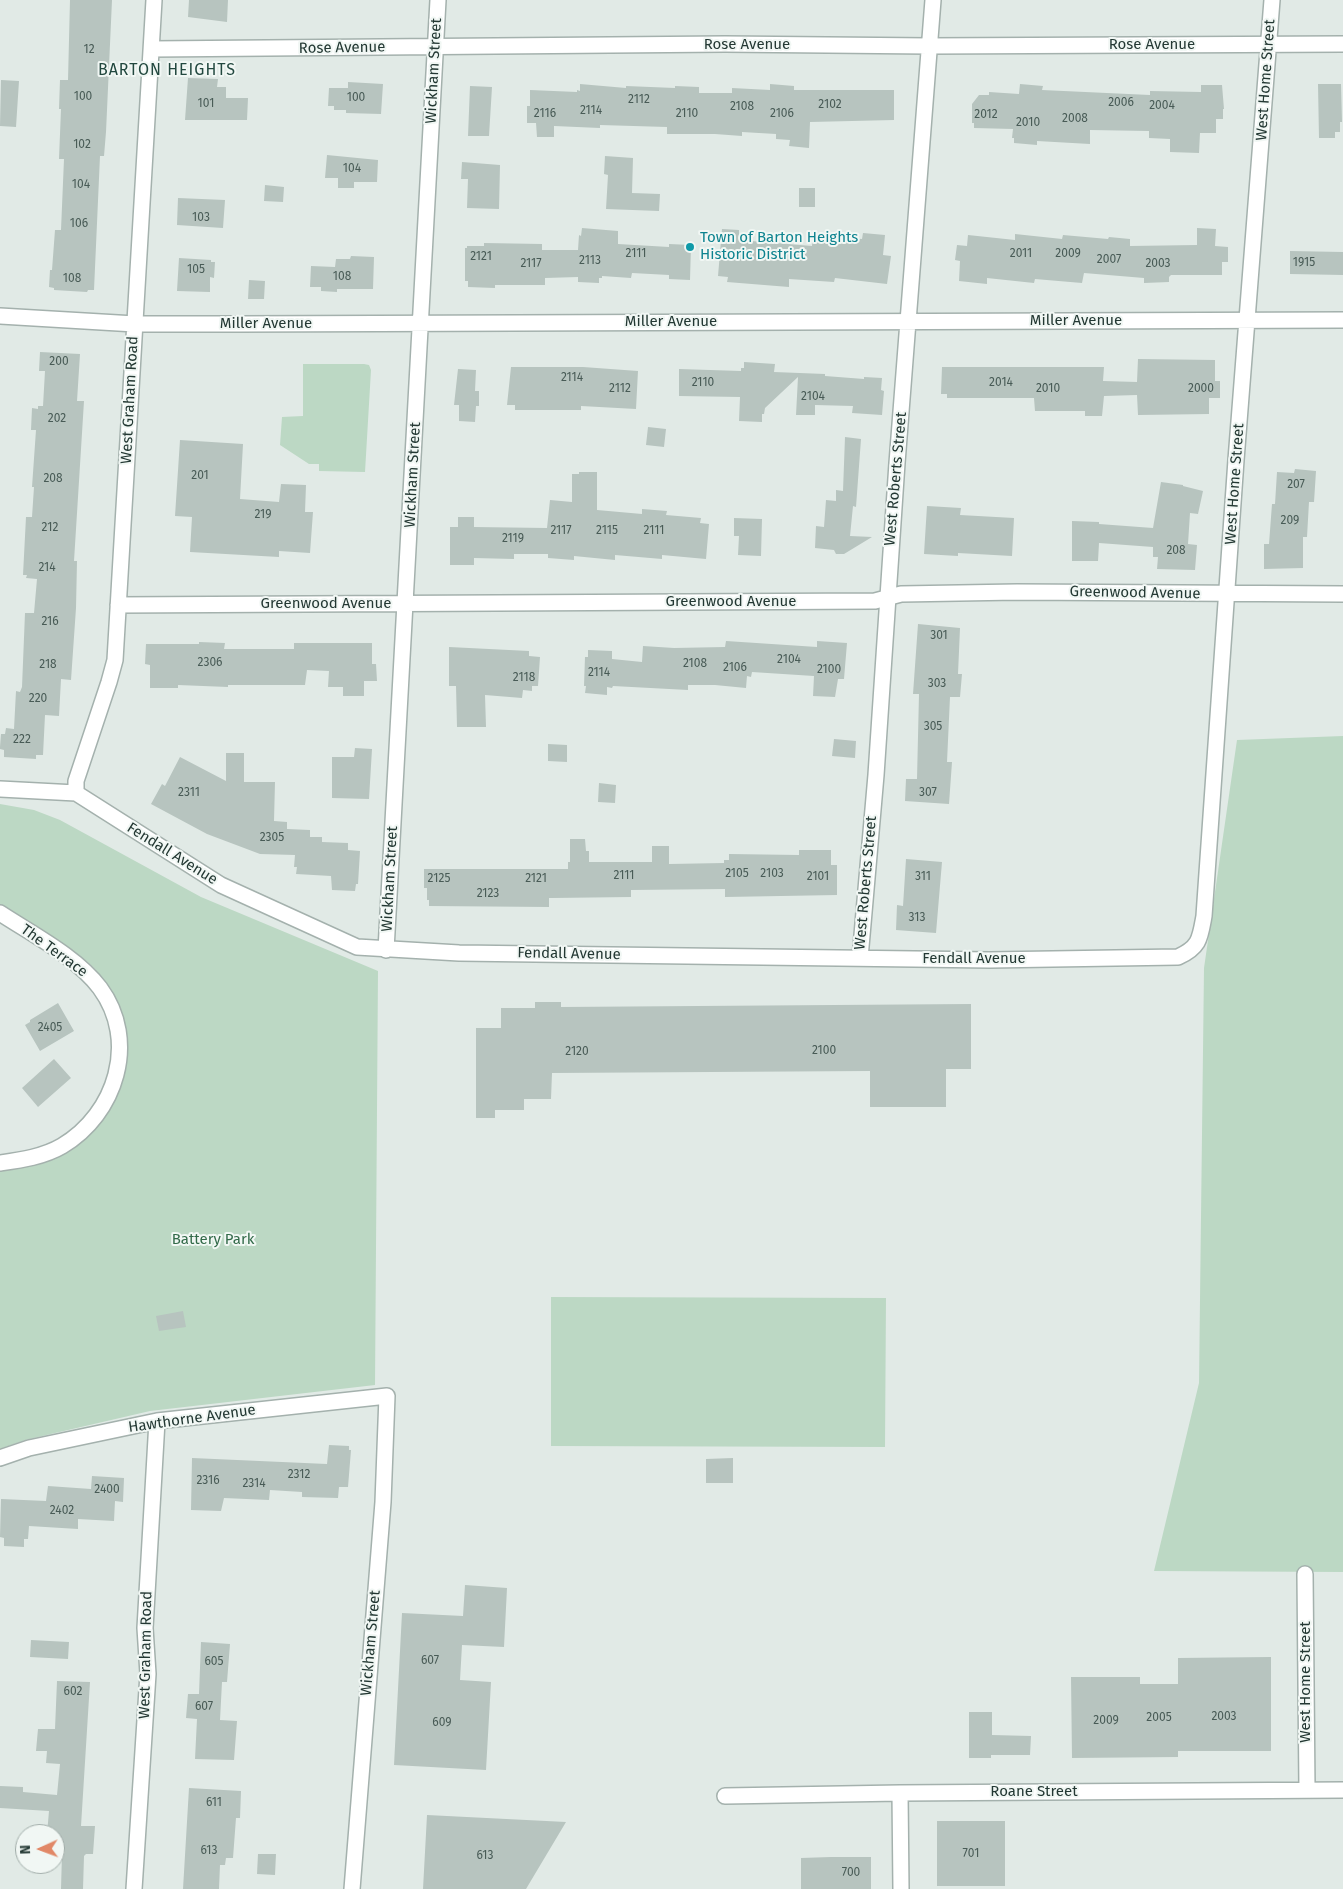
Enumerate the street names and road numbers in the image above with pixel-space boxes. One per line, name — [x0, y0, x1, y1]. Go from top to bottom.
street label: Wickham Street — [422, 18, 446, 124]
street label: West Home Street — [1253, 19, 1279, 141]
street label: Rose Avenue — [704, 36, 790, 54]
street label: Rose Avenue — [1109, 36, 1195, 54]
street label: Rose Avenue — [299, 38, 385, 58]
street label: Miller Avenue — [1030, 312, 1122, 330]
street label: Miller Avenue — [625, 313, 717, 331]
street label: Miller Avenue — [220, 315, 312, 333]
street label: West Graham Road — [118, 336, 142, 464]
street label: West Roberts Street — [881, 411, 911, 547]
street label: Wickham Street — [401, 422, 425, 528]
street label: West Home Street — [1222, 423, 1248, 545]
street label: Greenwood Avenue — [1069, 583, 1201, 603]
street label: Greenwood Avenue — [666, 593, 796, 611]
street label: Greenwood Avenue — [261, 595, 391, 613]
street label: West Roberts Street — [851, 815, 881, 951]
street label: Fendall Avenue — [123, 819, 221, 889]
street label: Wickham Street — [378, 826, 402, 932]
street label: The Terrace — [17, 921, 91, 981]
street label: Fendall Avenue — [517, 944, 621, 964]
street label: Fendall Avenue — [922, 950, 1026, 968]
street label: Hawthorne Avenue — [127, 1401, 257, 1437]
street label: Wickham Street — [357, 1589, 385, 1697]
street label: West Graham Road — [136, 1591, 156, 1719]
street label: West Home Street — [1297, 1621, 1315, 1743]
street label: Roane Street — [990, 1783, 1078, 1801]

